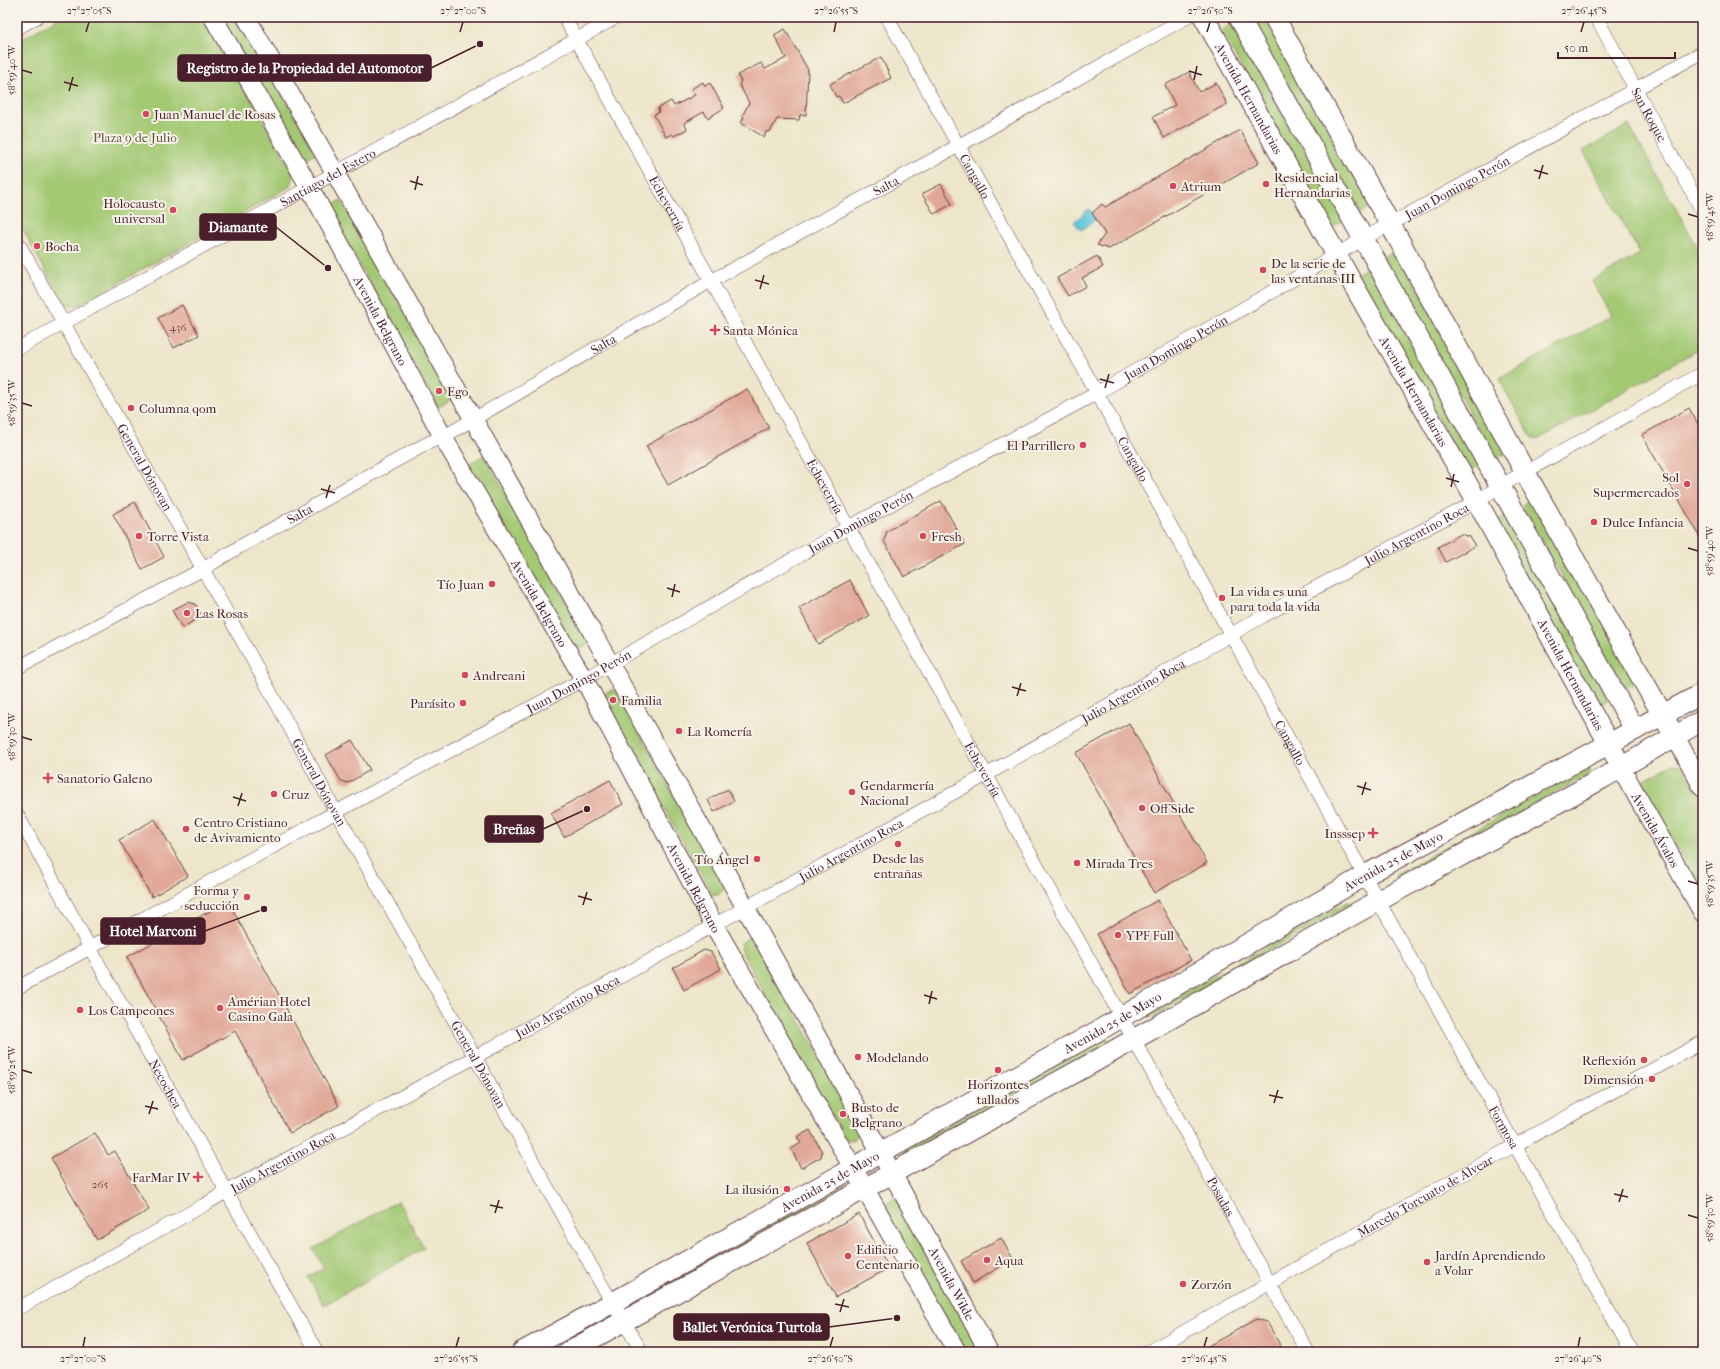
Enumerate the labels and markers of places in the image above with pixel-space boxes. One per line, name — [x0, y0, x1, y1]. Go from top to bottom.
callout: Registro de la Propiedad del Automotor — [178, 55, 431, 81]
place label: Juan Manuel de Rosas — [153, 107, 276, 122]
marker: Juan Manuel de Rosas — [141, 109, 151, 119]
place label: Residencial Hernandarias — [1274, 170, 1351, 200]
place label: Atrium — [1180, 179, 1222, 194]
marker: Residencial Hernandarias — [1261, 179, 1271, 189]
marker: Atrium — [1168, 181, 1178, 191]
place label: Holocausto universal — [103, 196, 165, 226]
marker: Holocausto universal — [168, 205, 178, 215]
callout: Diamante — [200, 214, 276, 240]
place label: Bocha — [45, 239, 80, 254]
marker: Bocha — [32, 241, 42, 251]
place label: De la serie de las ventanas III — [1270, 256, 1355, 286]
marker: De la serie de las ventanas III — [1258, 265, 1268, 275]
place label: Santa Mónica — [723, 323, 799, 338]
marker: Santa Mónica — [710, 325, 720, 335]
place label: Ego — [447, 384, 469, 399]
marker: Ego — [434, 386, 444, 396]
place label: Columna qom — [139, 401, 216, 416]
marker: Columna qom — [126, 403, 136, 413]
place label: El Parrillero — [1006, 438, 1075, 453]
marker: El Parrillero — [1078, 440, 1088, 450]
place label: Sol Supermercados — [1593, 470, 1679, 500]
marker: Sol Supermercados — [1682, 479, 1692, 489]
place label: Dulce Infancia — [1602, 515, 1685, 530]
marker: Dulce Infancia — [1589, 517, 1599, 527]
place label: Torre Vista — [147, 529, 210, 544]
place label: Fresh — [931, 529, 963, 544]
marker: Torre Vista — [134, 531, 144, 541]
marker: Fresh — [918, 531, 928, 541]
place label: Tío Juan — [437, 577, 484, 592]
marker: Tío Juan — [487, 579, 497, 589]
place label: La vida es una para toda la vida — [1229, 584, 1321, 614]
marker: La vida es una para toda la vida — [1217, 593, 1227, 603]
place label: Las Rosas — [195, 606, 248, 621]
marker: Las Rosas — [182, 608, 192, 618]
place label: Andreani — [472, 668, 525, 683]
marker: Andreani — [460, 670, 470, 680]
place label: Familia — [621, 693, 663, 708]
marker: Familia — [608, 695, 618, 705]
place label: Parásito — [410, 696, 455, 711]
marker: Parásito — [458, 698, 468, 708]
place label: La Romería — [687, 724, 753, 739]
marker: La Romería — [674, 726, 684, 736]
place label: Sanatorio Galeno — [57, 771, 153, 786]
marker: Sanatorio Galeno — [42, 772, 54, 784]
place label: Gendarmería Nacional — [860, 778, 935, 808]
place label: Cruz — [282, 787, 310, 802]
marker: Gendarmería Nacional — [847, 787, 857, 797]
marker: Cruz — [269, 789, 279, 799]
place label: Off Side — [1150, 801, 1195, 816]
marker: Off Side — [1137, 803, 1147, 813]
place label: Centro Cristiano de Avivamiento — [194, 815, 288, 845]
callout: Breñas — [485, 816, 543, 842]
marker: Centro Cristiano de Avivamiento — [181, 824, 191, 834]
place label: Insssep — [1325, 826, 1365, 841]
marker: Insssep — [1368, 828, 1378, 838]
marker: Desde las entrañas — [893, 839, 903, 849]
place label: Desde las entrañas — [872, 851, 924, 881]
place label: Tío Ángel — [694, 852, 749, 867]
marker: Tío Ángel — [752, 854, 762, 864]
place label: Mirada Tres — [1085, 856, 1153, 871]
marker: Mirada Tres — [1072, 858, 1082, 868]
place label: Forma y seducción — [184, 883, 240, 913]
marker: Forma y seducción — [242, 892, 252, 902]
callout: Hotel Marconi — [101, 918, 205, 944]
place label: YPF Full — [1125, 928, 1175, 943]
marker: YPF Full — [1113, 930, 1123, 940]
place label: Amérian Hotel Casino Gala — [227, 994, 311, 1024]
place label: Los Campeones — [88, 1003, 175, 1018]
marker: Amérian Hotel Casino Gala — [215, 1003, 225, 1013]
marker: Los Campeones — [75, 1005, 85, 1015]
place label: Modelando — [866, 1050, 929, 1065]
marker: Modelando — [853, 1052, 863, 1062]
place label: Reflexión — [1582, 1053, 1636, 1068]
marker: Reflexión — [1639, 1055, 1649, 1065]
marker: Horizontes tallados — [993, 1065, 1003, 1075]
place label: Dimensión — [1583, 1072, 1644, 1087]
marker: Dimensión — [1647, 1074, 1657, 1084]
place label: Horizontes tallados — [967, 1077, 1029, 1107]
place label: Busto de Belgrano — [851, 1100, 902, 1130]
marker: Busto de Belgrano — [838, 1109, 848, 1119]
place label: FarMar IV — [132, 1170, 190, 1185]
marker: FarMar IV — [193, 1172, 203, 1182]
place label: La ilusión — [725, 1182, 779, 1197]
marker: La ilusión — [782, 1184, 792, 1194]
place label: Edificio Centenario — [856, 1242, 920, 1272]
place label: Jardín Aprendiendo a Volar — [1434, 1248, 1546, 1278]
marker: Edificio Centenario — [843, 1251, 853, 1261]
place label: Aqua — [994, 1253, 1024, 1268]
marker: Aqua — [982, 1255, 992, 1265]
marker: Jardín Aprendiendo a Volar — [1422, 1257, 1432, 1267]
place label: Zorzón — [1191, 1277, 1232, 1292]
marker: Zorzón — [1178, 1279, 1188, 1289]
callout: Ballet Verónica Turtola — [674, 1314, 829, 1340]

